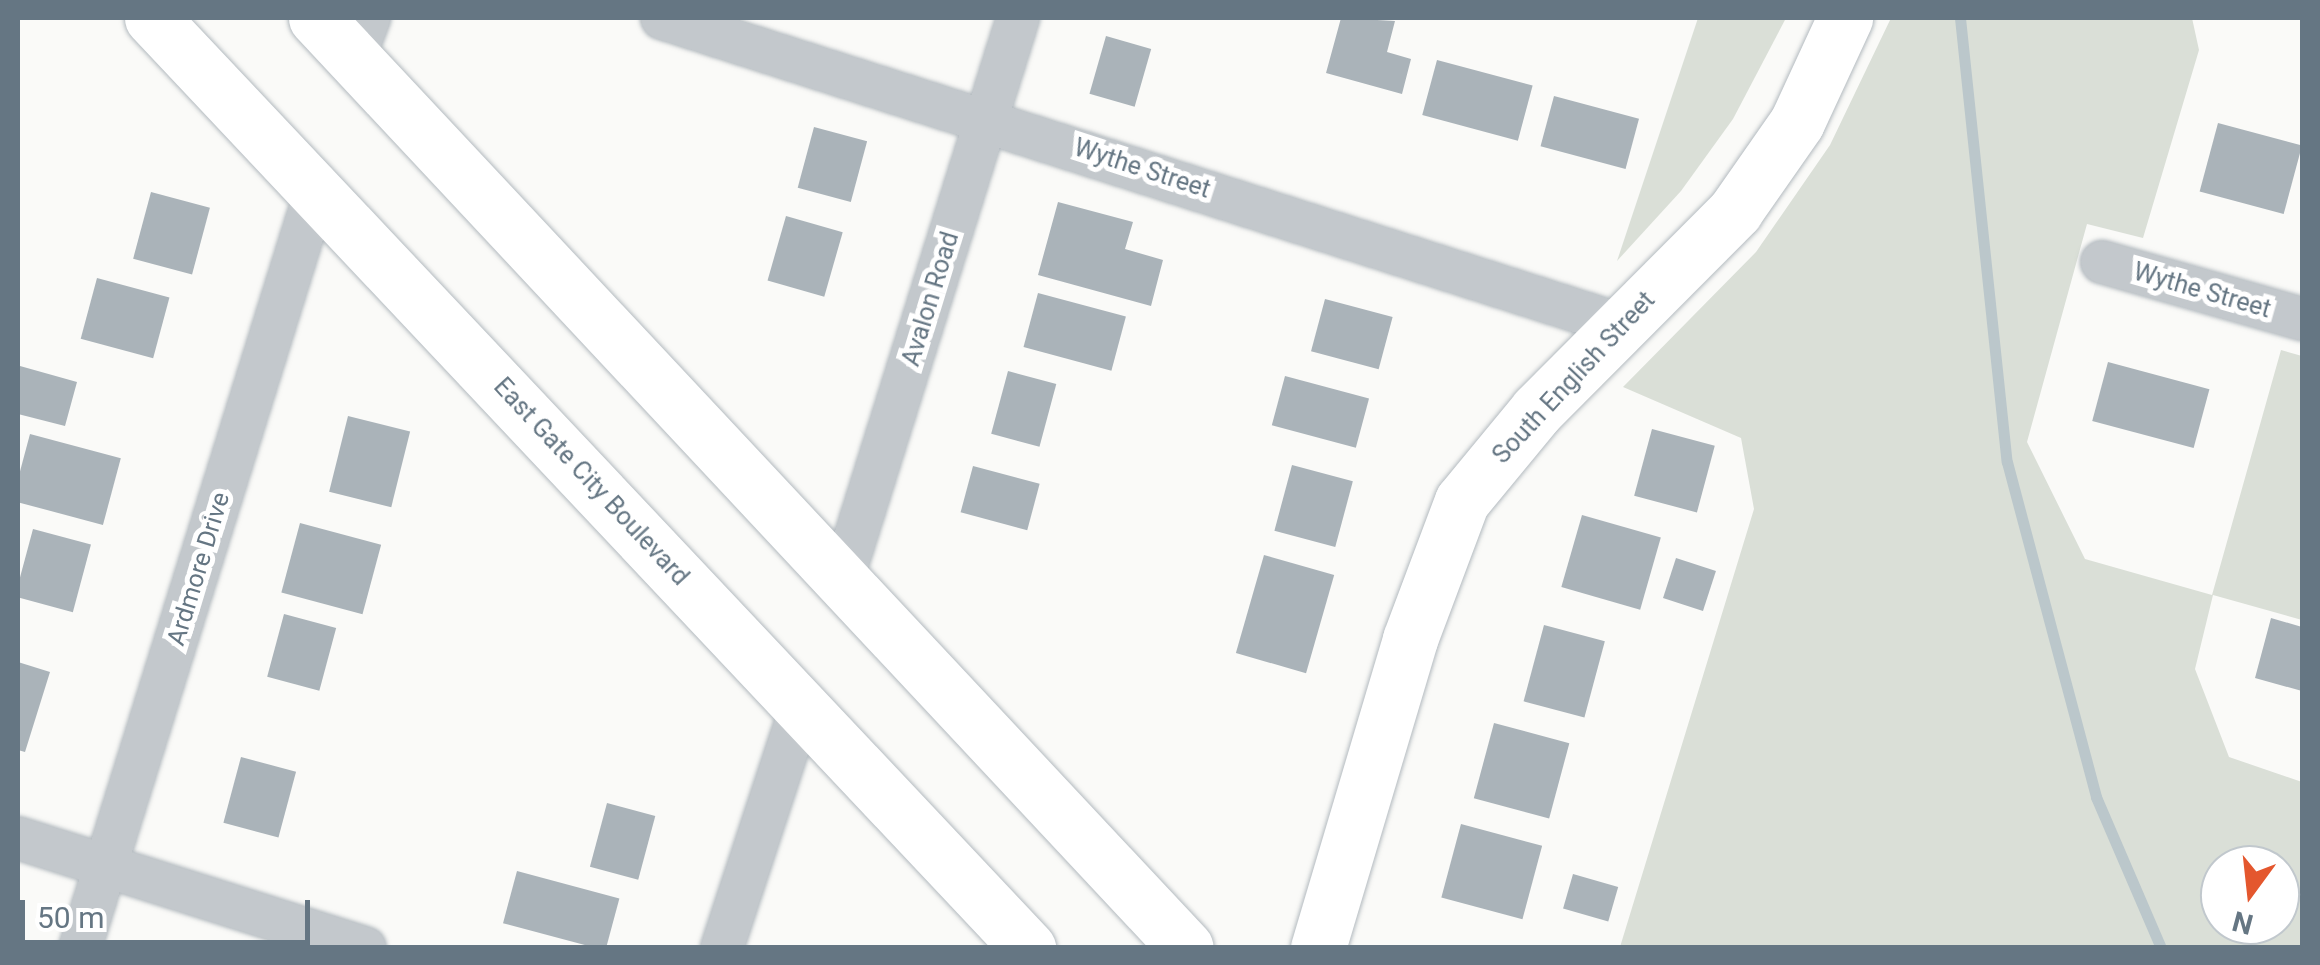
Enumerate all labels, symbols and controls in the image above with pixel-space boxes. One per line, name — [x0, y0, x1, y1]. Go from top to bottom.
street label: Wythe Street — [1070, 133, 1214, 205]
street label: Avalon Road — [896, 228, 966, 370]
street label: Wythe Street — [2130, 257, 2274, 325]
street label: South English Street — [1487, 286, 1661, 470]
street label: East Gate City Boulevard — [487, 372, 695, 592]
street label: Ardmore Drive — [161, 489, 237, 649]
north arrow — [2200, 845, 2300, 945]
scale bar — [25, 880, 315, 942]
text: 50 m — [37, 900, 104, 935]
text: N — [2229, 904, 2256, 941]

